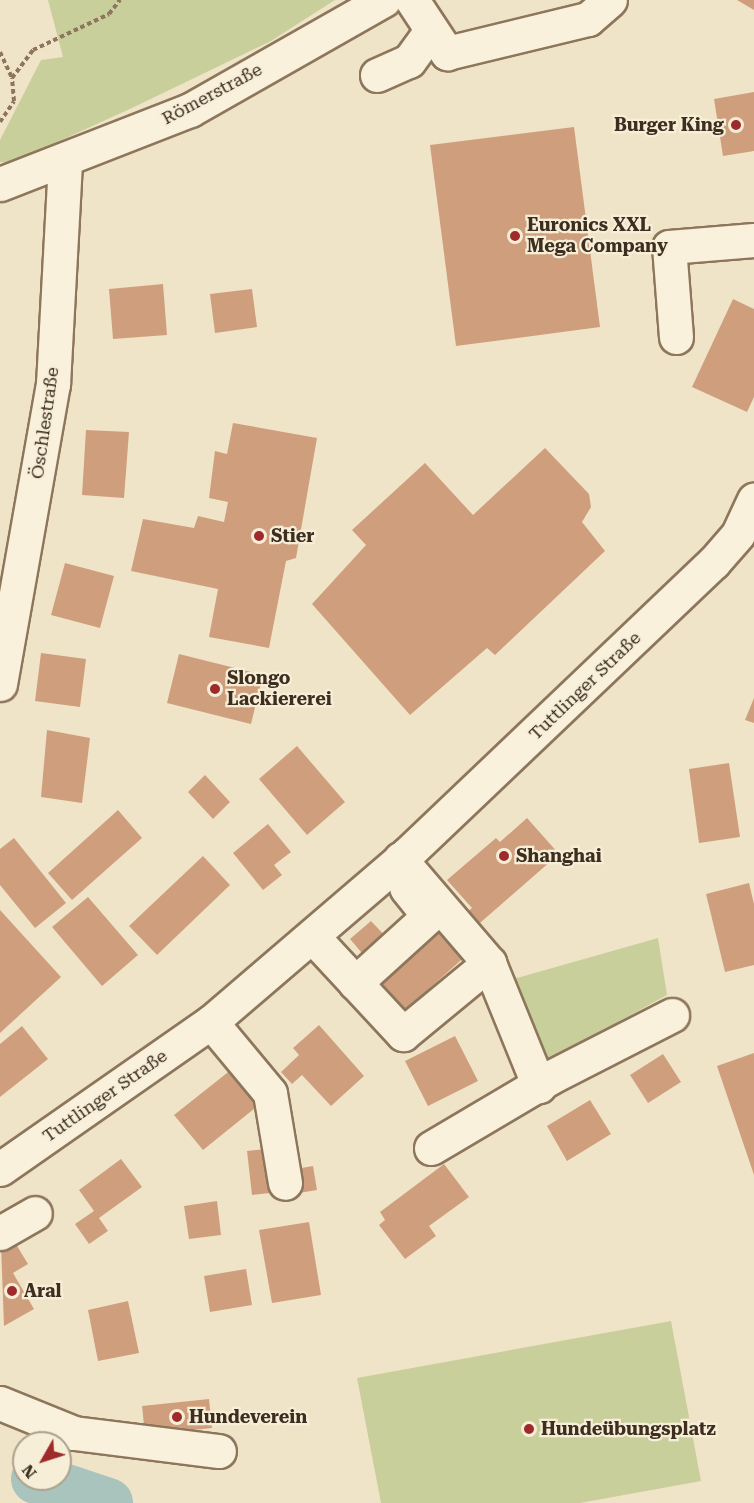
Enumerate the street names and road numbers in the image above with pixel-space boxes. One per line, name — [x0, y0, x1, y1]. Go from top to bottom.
street label: Römerstraße — [158, 59, 266, 129]
street label: Öschlestraße — [26, 366, 64, 480]
street label: Tuttlinger Straße — [525, 627, 645, 745]
street label: Tuttlinger Straße — [39, 1045, 171, 1147]

